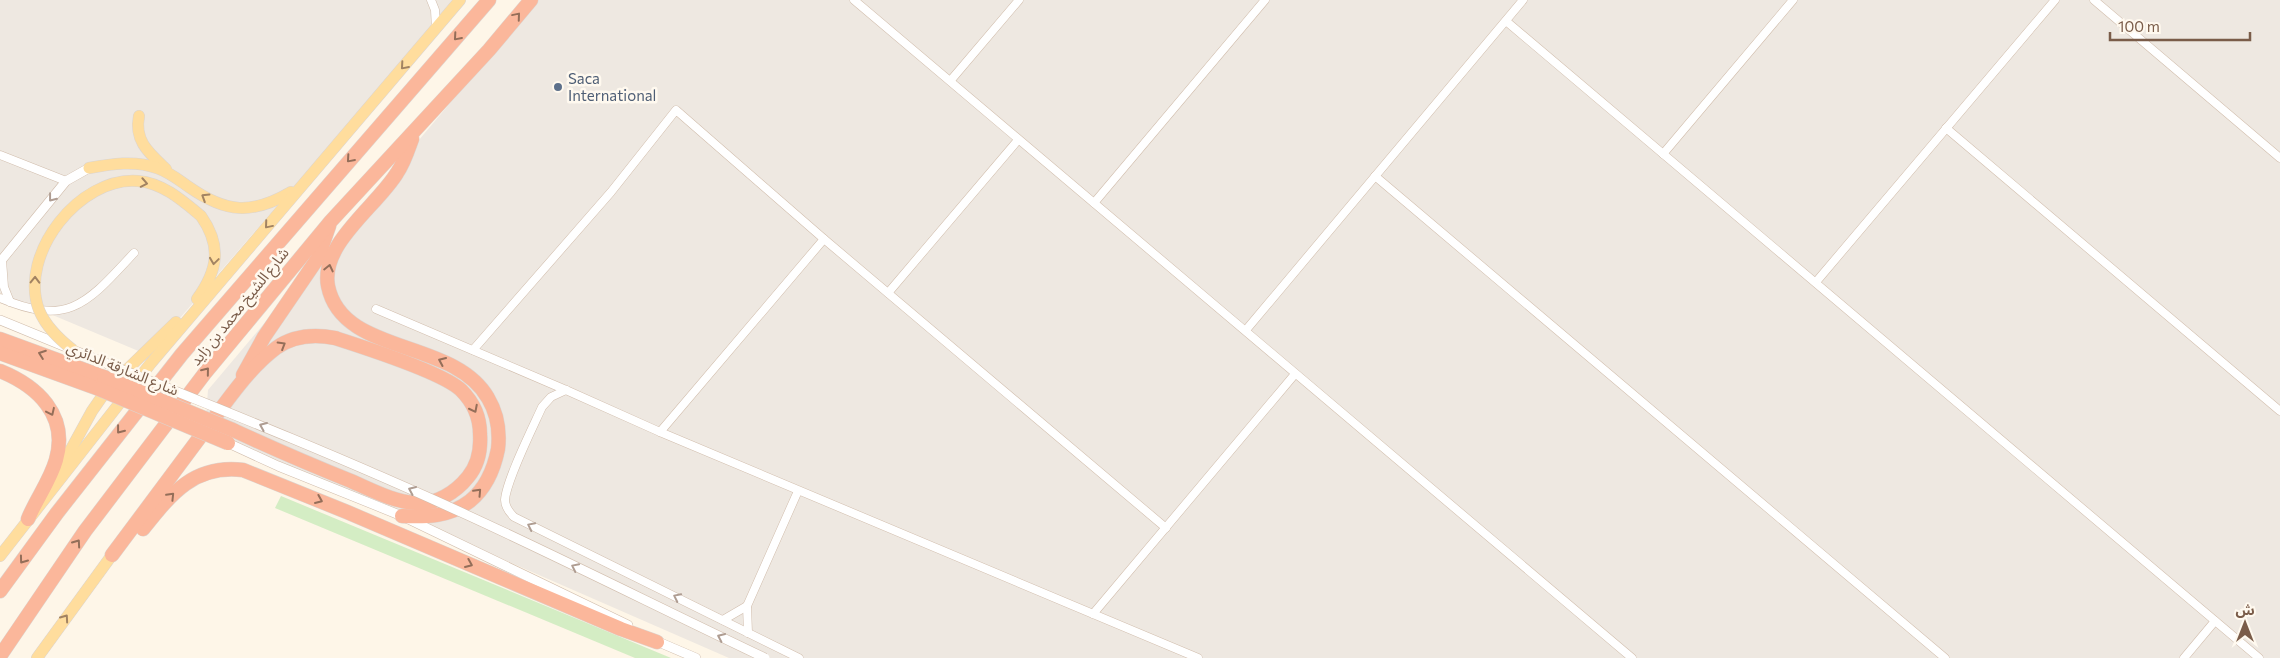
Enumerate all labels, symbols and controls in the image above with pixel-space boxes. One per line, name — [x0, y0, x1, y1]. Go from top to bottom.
scale bar — [2110, 10, 2250, 42]
one-way arrow — [512, 13, 520, 22]
text: 100 m — [2118, 17, 2160, 35]
one-way arrow — [454, 32, 463, 41]
one-way arrow — [401, 60, 410, 69]
place label: Saca International — [568, 69, 656, 104]
marker: Saca International — [552, 81, 564, 93]
one-way arrow — [347, 154, 356, 163]
one-way arrow — [140, 177, 149, 188]
one-way arrow — [49, 192, 57, 201]
one-way arrow — [202, 194, 211, 204]
one-way arrow — [264, 219, 273, 228]
street label: شارع الشيخ محمد بن زايد — [186, 243, 295, 371]
one-way arrow — [209, 258, 220, 266]
one-way arrow — [323, 263, 334, 272]
one-way arrow — [30, 276, 40, 284]
street label: شارع الشارقة الدائري — [63, 337, 182, 402]
one-way arrow — [277, 342, 286, 352]
one-way arrow — [38, 350, 47, 360]
one-way arrow — [438, 356, 447, 367]
one-way arrow — [201, 368, 210, 377]
one-way arrow — [468, 404, 478, 413]
one-way arrow — [44, 407, 55, 416]
one-way arrow — [259, 422, 267, 432]
one-way arrow — [118, 424, 126, 433]
one-way arrow — [408, 486, 417, 497]
one-way arrow — [472, 489, 481, 498]
one-way arrow — [165, 493, 174, 502]
one-way arrow — [314, 494, 323, 505]
one-way arrow — [527, 522, 536, 533]
one-way arrow — [71, 539, 80, 549]
one-way arrow — [20, 554, 29, 564]
one-way arrow — [464, 557, 473, 568]
one-way arrow — [571, 563, 580, 573]
one-way arrow — [673, 593, 682, 603]
north arrow — [2220, 598, 2270, 648]
text: ش — [2235, 601, 2255, 618]
one-way arrow — [59, 614, 68, 624]
one-way arrow — [717, 633, 726, 643]

